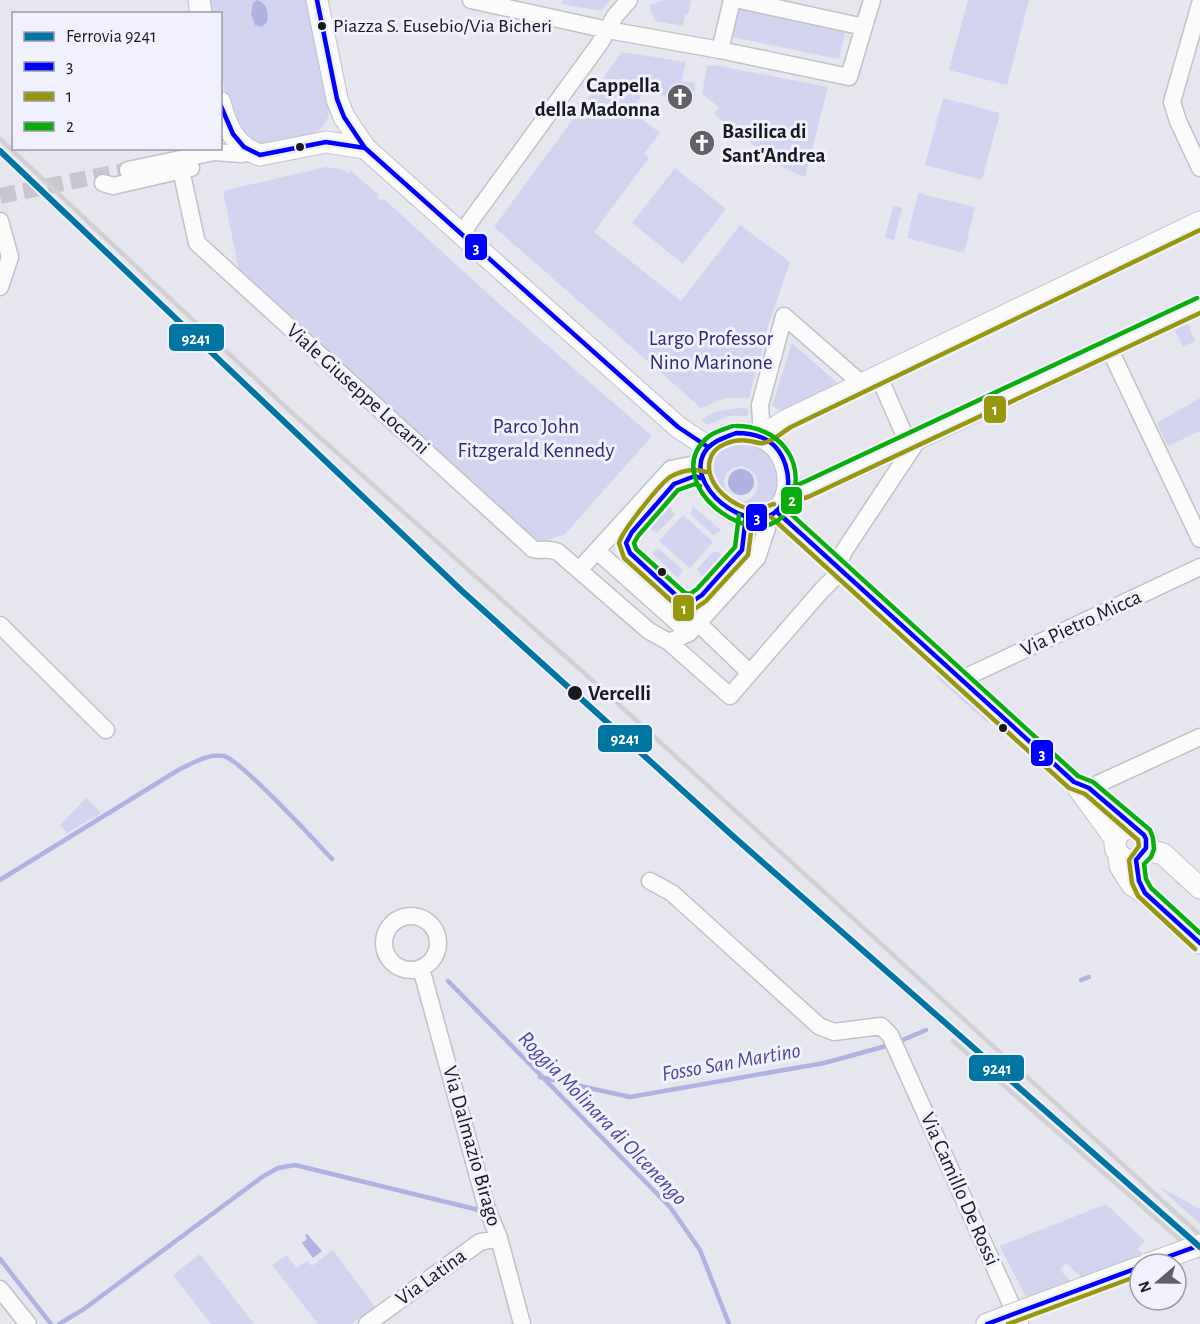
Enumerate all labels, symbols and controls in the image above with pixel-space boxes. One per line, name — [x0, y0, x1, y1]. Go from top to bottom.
legend — [12, 12, 222, 150]
place label: Piazza S. Eusebio/Via Bicheri — [333, 16, 552, 36]
marker: Piazza S. Eusebio/Via Bicheri — [316, 20, 328, 32]
text: Ferrovia 9241 — [66, 28, 156, 46]
text: 3 — [66, 58, 73, 76]
place label: Cappella della Madonna — [535, 75, 660, 120]
church icon: Cappella della Madonna — [665, 82, 695, 112]
text: 1 — [66, 88, 72, 106]
text: 2 — [66, 118, 74, 136]
place label: Basilica di Sant'Andrea — [722, 121, 826, 166]
church icon: Basilica di Sant'Andrea — [687, 128, 717, 158]
unlabelled marker — [294, 141, 306, 153]
line badge: 3 — [464, 233, 488, 261]
text: 3 — [473, 240, 480, 256]
street label: Viale Giuseppe Locarni — [283, 320, 433, 458]
line badge: 9241 — [168, 323, 225, 352]
park label: Largo Professor Nino Marinone — [649, 328, 773, 373]
text: 9241 — [181, 331, 211, 347]
line badge: 1 — [983, 395, 1007, 424]
text: 1 — [992, 402, 998, 418]
park label: Parco John Fitzgerald Kennedy — [458, 416, 614, 461]
line badge: 2 — [780, 486, 803, 515]
text: 2 — [788, 493, 796, 509]
line badge: 3 — [745, 503, 768, 532]
text: 3 — [754, 510, 761, 526]
unlabelled marker — [656, 566, 668, 578]
street label: Via Pietro Micca — [1018, 586, 1145, 660]
line badge: 1 — [672, 594, 695, 622]
text: 1 — [681, 601, 687, 617]
place label: Vercelli — [588, 683, 651, 704]
marker: Vercelli — [566, 684, 584, 702]
unlabelled marker — [997, 722, 1009, 734]
line badge: 9241 — [597, 724, 653, 753]
text: 9241 — [610, 731, 640, 747]
line badge: 3 — [1030, 739, 1054, 767]
text: 3 — [1039, 746, 1046, 762]
water label: Roggia Molinara di Olcenengo — [514, 1027, 692, 1209]
water label: Fosso San Martino — [660, 1039, 802, 1085]
line badge: 9241 — [968, 1054, 1025, 1082]
text: 9241 — [982, 1061, 1012, 1077]
street label: Via Dalmazio Birago — [439, 1063, 505, 1229]
street label: Via Camillo De Rossi — [917, 1109, 1003, 1269]
street label: Via Latina — [392, 1245, 470, 1309]
north arrow — [1128, 1252, 1188, 1312]
text: N — [1135, 1279, 1154, 1295]

